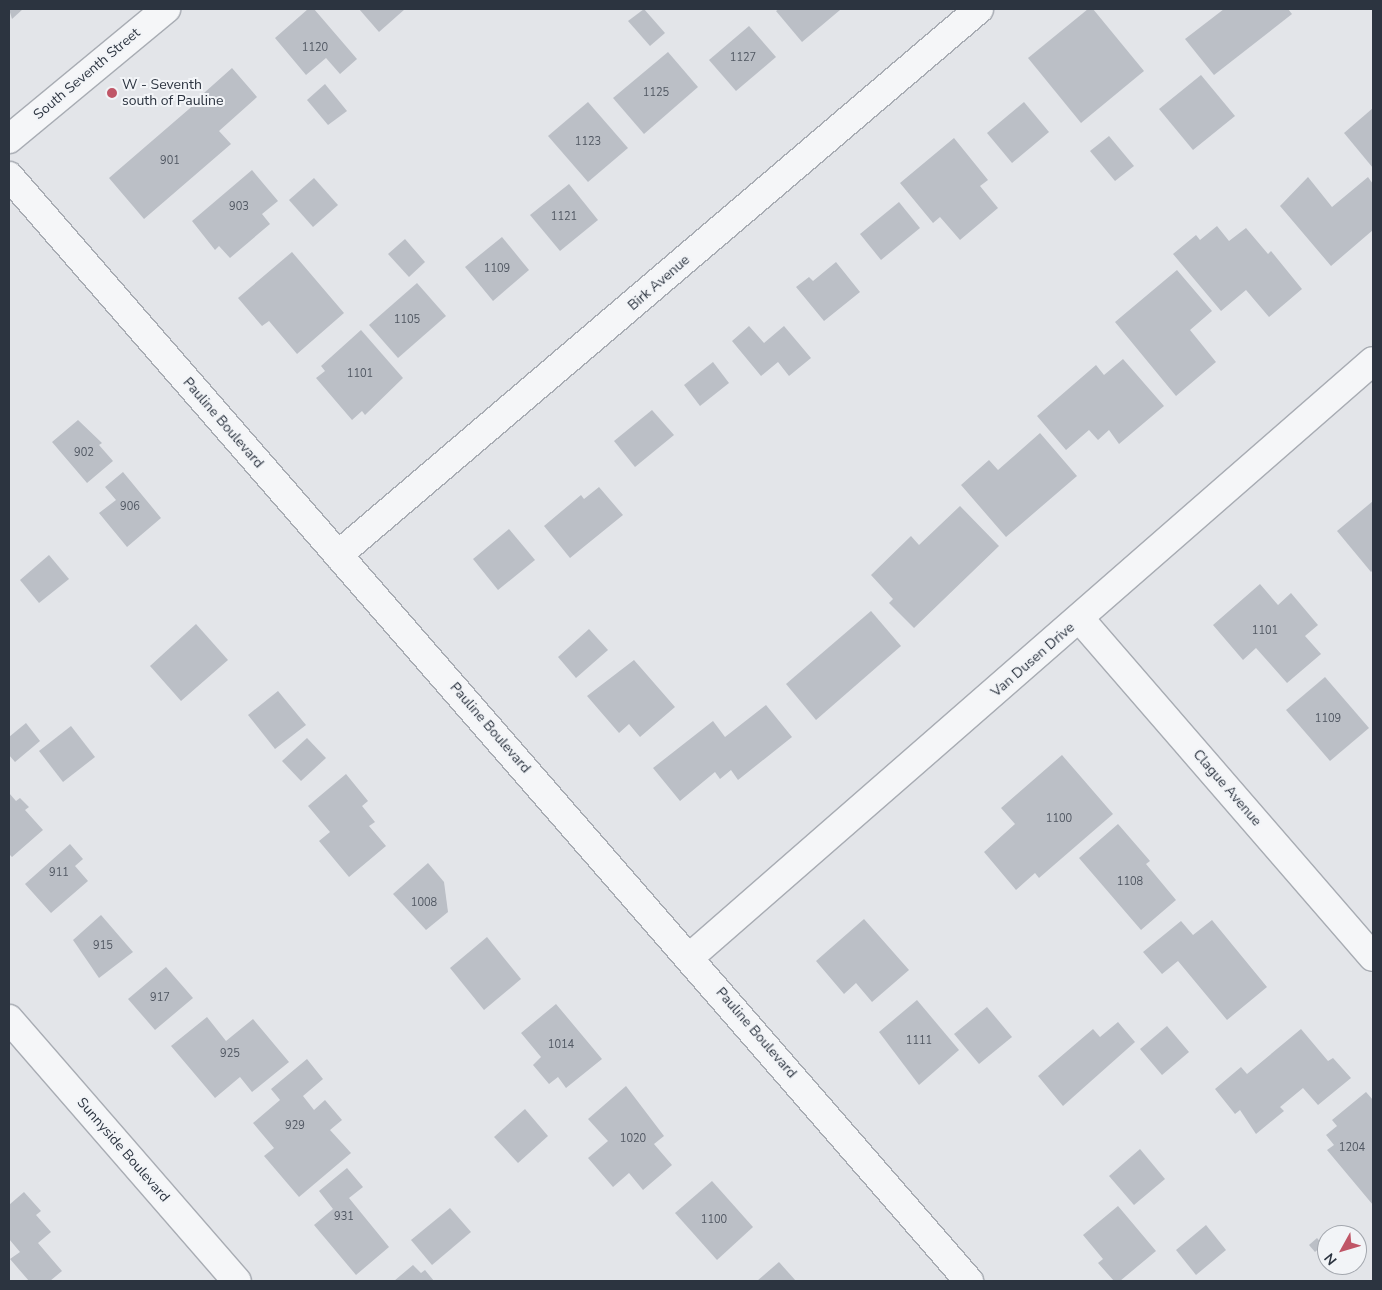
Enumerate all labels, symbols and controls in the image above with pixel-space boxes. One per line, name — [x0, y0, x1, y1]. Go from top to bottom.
street label: South Seventh Street — [30, 25, 144, 123]
house number: 1120 — [302, 41, 328, 55]
house number: 1127 — [730, 51, 756, 65]
place label: W - Seventh south of Pauline — [122, 77, 223, 110]
house number: 1125 — [643, 86, 669, 100]
marker: W - Seventh south of Pauline — [106, 87, 118, 99]
house number: 1123 — [575, 135, 601, 149]
house number: 901 — [160, 154, 180, 168]
house number: 903 — [229, 200, 249, 214]
house number: 1121 — [551, 210, 577, 224]
street label: Birk Avenue — [625, 252, 693, 314]
house number: 1109 — [484, 262, 510, 276]
house number: 1105 — [394, 313, 420, 327]
house number: 1101 — [347, 367, 373, 381]
street label: Pauline Boulevard — [179, 374, 267, 472]
house number: 902 — [74, 446, 94, 460]
house number: 906 — [120, 500, 140, 514]
street label: Van Dusen Drive — [988, 619, 1078, 701]
house number: 1101 — [1252, 624, 1278, 638]
street label: Pauline Boulevard — [446, 679, 534, 777]
house number: 1109 — [1315, 712, 1341, 726]
street label: Clague Avenue — [1189, 746, 1265, 830]
house number: 1100 — [1046, 812, 1072, 826]
house number: 911 — [49, 866, 69, 880]
house number: 1108 — [1117, 875, 1143, 889]
house number: 1008 — [411, 896, 437, 910]
house number: 915 — [93, 939, 113, 953]
street label: Pauline Boulevard — [712, 984, 800, 1082]
house number: 917 — [150, 991, 170, 1005]
house number: 1111 — [906, 1034, 932, 1048]
house number: 1014 — [548, 1038, 574, 1052]
house number: 925 — [220, 1047, 240, 1061]
street label: Sunnyside Boulevard — [73, 1094, 173, 1206]
house number: 929 — [285, 1119, 305, 1133]
house number: 1020 — [620, 1132, 646, 1146]
house number: 1204 — [1339, 1141, 1365, 1155]
house number: 931 — [334, 1210, 354, 1224]
house number: 1100 — [701, 1213, 727, 1227]
north arrow — [1317, 1225, 1367, 1275]
text: N — [1320, 1249, 1341, 1269]

